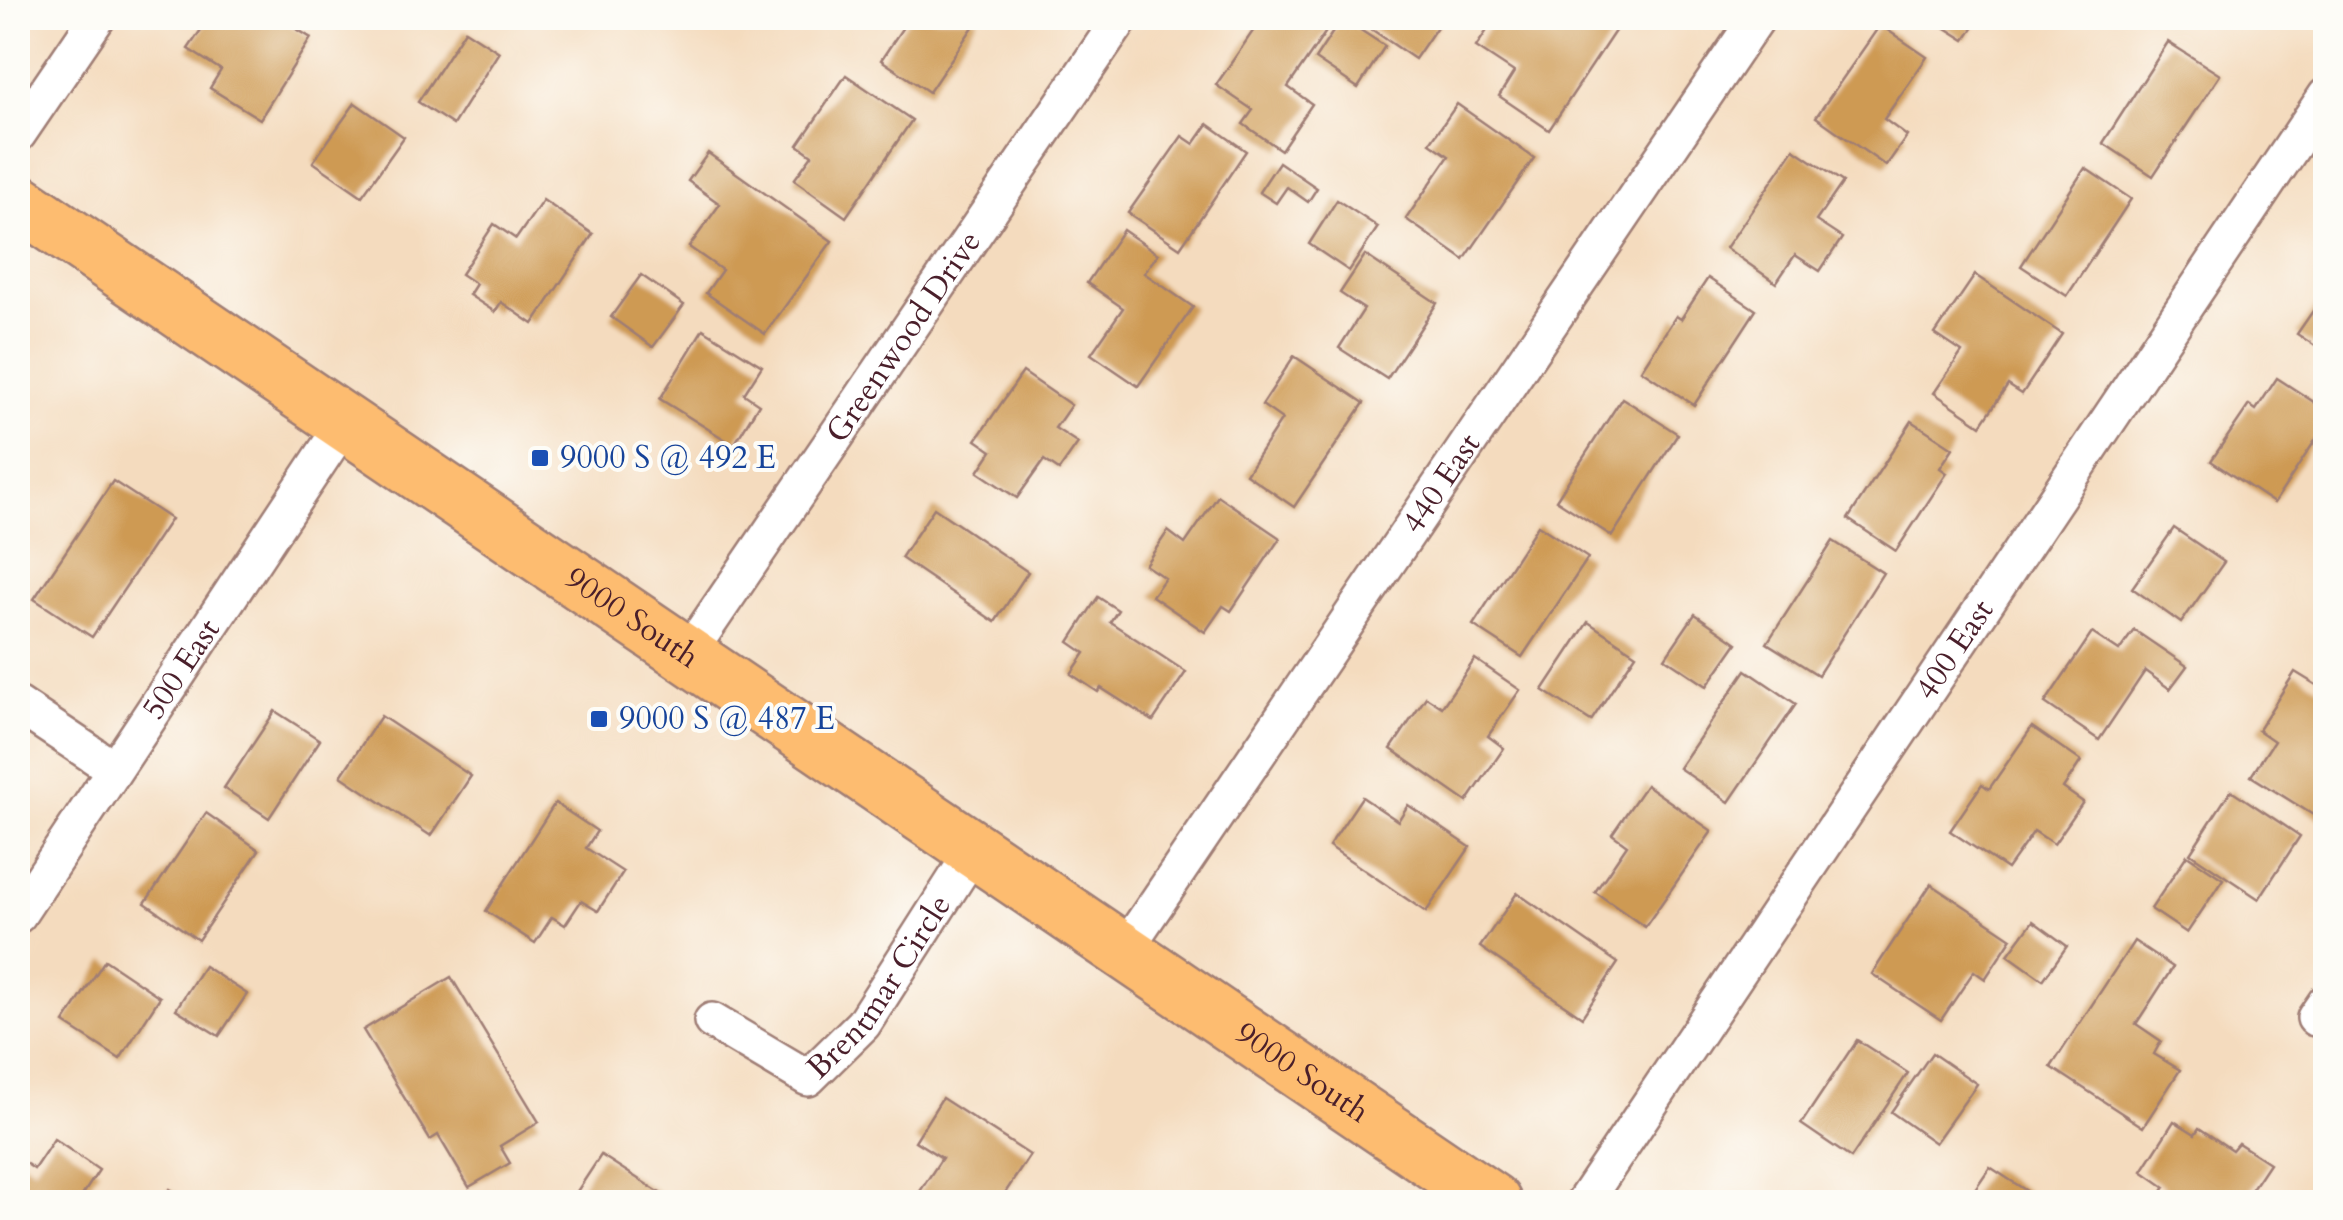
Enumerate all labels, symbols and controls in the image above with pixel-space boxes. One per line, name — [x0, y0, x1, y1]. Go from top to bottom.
street label: Greenwood Drive — [816, 222, 992, 451]
street label: 440 East — [1392, 425, 1491, 542]
place label: 9000 S @ 492 E — [560, 436, 776, 480]
marker: 9000 S @ 492 E — [529, 447, 551, 469]
street label: 9000 South — [556, 557, 708, 679]
street label: 400 East — [1905, 591, 2004, 709]
street label: 500 East — [132, 610, 231, 728]
place label: 9000 S @ 487 E — [619, 697, 835, 741]
marker: 9000 S @ 487 E — [588, 708, 610, 730]
street label: Brentmar Circle — [797, 886, 962, 1089]
street label: 9000 South — [1227, 1011, 1378, 1134]

